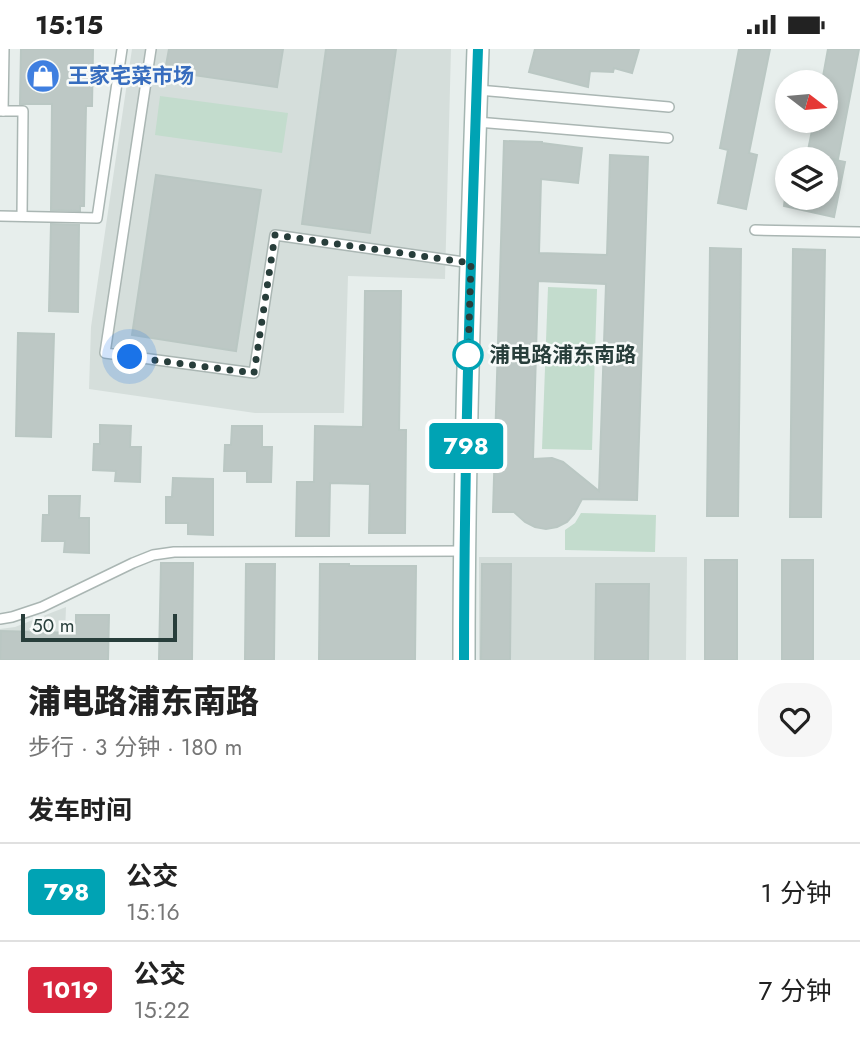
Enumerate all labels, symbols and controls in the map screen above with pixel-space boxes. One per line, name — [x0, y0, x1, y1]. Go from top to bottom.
text: 15:15 — [35, 6, 103, 44]
shop icon: 王家宅菜市场 — [24, 57, 62, 95]
place label: 王家宅菜市场 — [68, 61, 194, 91]
north arrow — [775, 70, 838, 133]
map controls — [775, 70, 838, 210]
button: layers — [775, 147, 838, 210]
your location — [112, 339, 147, 374]
marker: 浦电路浦东南路 — [453, 340, 483, 370]
place label: 浦电路浦东南路 — [489, 340, 636, 370]
line badge: 798 — [426, 423, 506, 469]
text: 798 — [443, 428, 489, 463]
scale bar — [21, 611, 177, 643]
text: 50 m — [32, 612, 75, 639]
text: 浦电路浦东南路 — [28, 678, 259, 725]
button: heart — [758, 683, 832, 757]
text: 步行 · 3 分钟 · 180 m — [28, 730, 242, 764]
text: 发车时间 — [28, 791, 132, 829]
text: 公交 — [126, 857, 178, 895]
text: 798 — [44, 874, 89, 909]
text: 1 分钟 — [760, 874, 832, 912]
text: 15:16 — [126, 895, 180, 929]
text: 公交 — [133, 955, 185, 993]
text: 1019 — [42, 972, 98, 1007]
text: 7 分钟 — [759, 972, 832, 1010]
text: 15:22 — [133, 993, 190, 1027]

